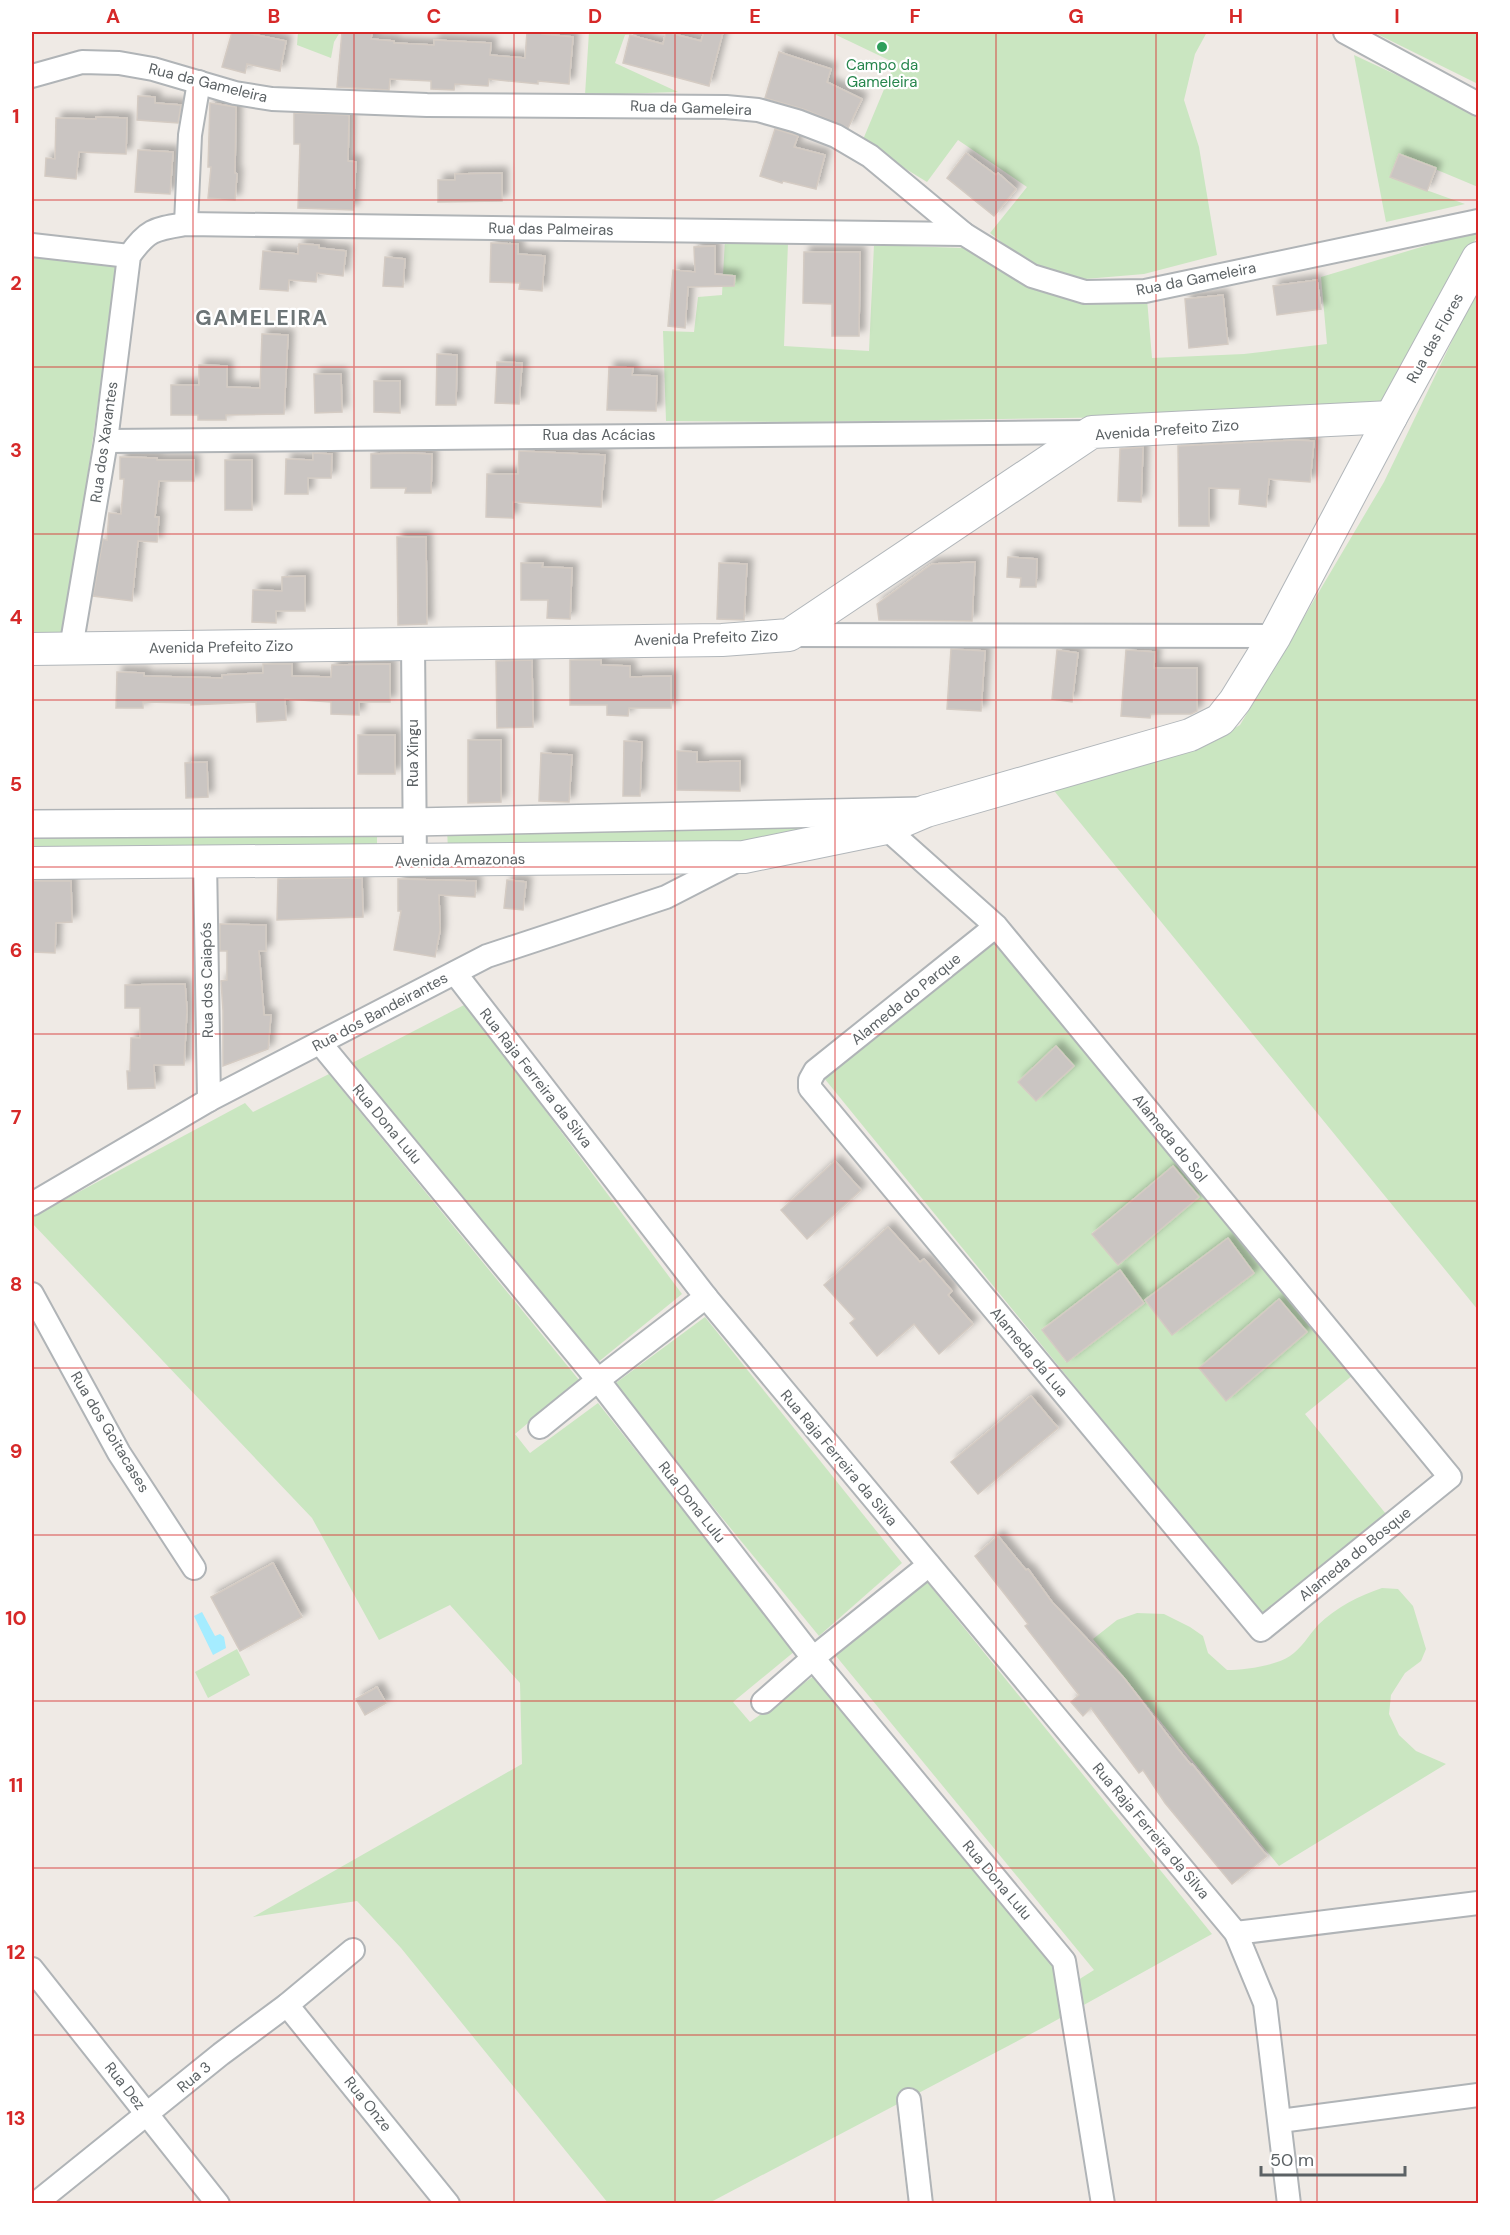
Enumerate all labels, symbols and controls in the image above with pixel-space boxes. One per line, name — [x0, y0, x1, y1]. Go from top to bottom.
text: A — [106, 3, 120, 29]
text: B — [268, 3, 280, 29]
text: C — [427, 3, 441, 29]
text: D — [588, 3, 602, 29]
text: E — [749, 3, 761, 29]
text: F — [909, 3, 921, 29]
text: G — [1068, 3, 1084, 29]
text: H — [1229, 3, 1243, 29]
text: I — [1394, 3, 1400, 29]
marker: Campo da Gameleira — [875, 40, 889, 54]
place label: Campo da Gameleira — [846, 55, 918, 92]
street label: Rua da Gameleira — [146, 59, 270, 107]
street label: Rua da Gameleira — [630, 96, 752, 120]
text: 1 — [12, 103, 20, 129]
street label: Rua das Palmeiras — [488, 218, 614, 240]
street label: Rua da Gameleira — [1134, 258, 1258, 300]
text: 2 — [10, 270, 22, 296]
street label: Rua das Flores — [1402, 289, 1468, 387]
district label: GAMELEIRA — [195, 304, 329, 332]
street label: Rua dos Xavantes — [86, 380, 122, 504]
street label: Avenida Prefeito Zizo — [1094, 415, 1240, 445]
street label: Rua das Acácias — [543, 425, 655, 445]
text: 3 — [10, 437, 22, 463]
text: 4 — [10, 604, 23, 630]
street label: Avenida Prefeito Zizo — [633, 625, 779, 651]
street label: Avenida Prefeito Zizo — [149, 636, 293, 658]
street label: Rua Xingu — [403, 719, 423, 787]
text: 5 — [10, 771, 22, 797]
street label: Avenida Amazonas — [395, 849, 525, 871]
street label: Rua dos Caiapós — [196, 922, 218, 1038]
text: 6 — [10, 937, 22, 963]
street label: Alameda do Parque — [847, 949, 965, 1049]
street label: Rua dos Bandeirantes — [309, 968, 451, 1056]
street label: Rua Raja Ferreira da Silva — [475, 1004, 597, 1152]
street label: Rua Dona Lulu — [348, 1080, 426, 1168]
street label: Alameda do Sol — [1128, 1090, 1212, 1186]
text: 7 — [11, 1104, 22, 1130]
text: 8 — [10, 1271, 22, 1297]
street label: Alameda da Lua — [986, 1303, 1072, 1401]
street label: Rua dos Goitacases — [66, 1368, 154, 1496]
street label: Rua Raja Ferreira da Silva — [776, 1386, 902, 1530]
text: 9 — [10, 1438, 22, 1464]
street label: Rua Dona Lulu — [654, 1457, 730, 1547]
street label: Alameda do Bosque — [1295, 1502, 1415, 1606]
text: 10 — [5, 1605, 27, 1631]
street label: Rua Raja Ferreira da Silva — [1088, 1759, 1214, 1903]
text: 11 — [9, 1772, 23, 1798]
street label: Rua Dona Lulu — [958, 1836, 1036, 1924]
text: 12 — [7, 1939, 25, 1965]
street label: Rua 3 — [173, 2057, 215, 2097]
street label: Rua Dez — [100, 2058, 150, 2114]
street label: Rua Onze — [340, 2072, 396, 2136]
text: 13 — [6, 2105, 26, 2131]
scale bar — [1261, 2139, 1405, 2177]
text: 50 m — [1270, 2148, 1314, 2172]

